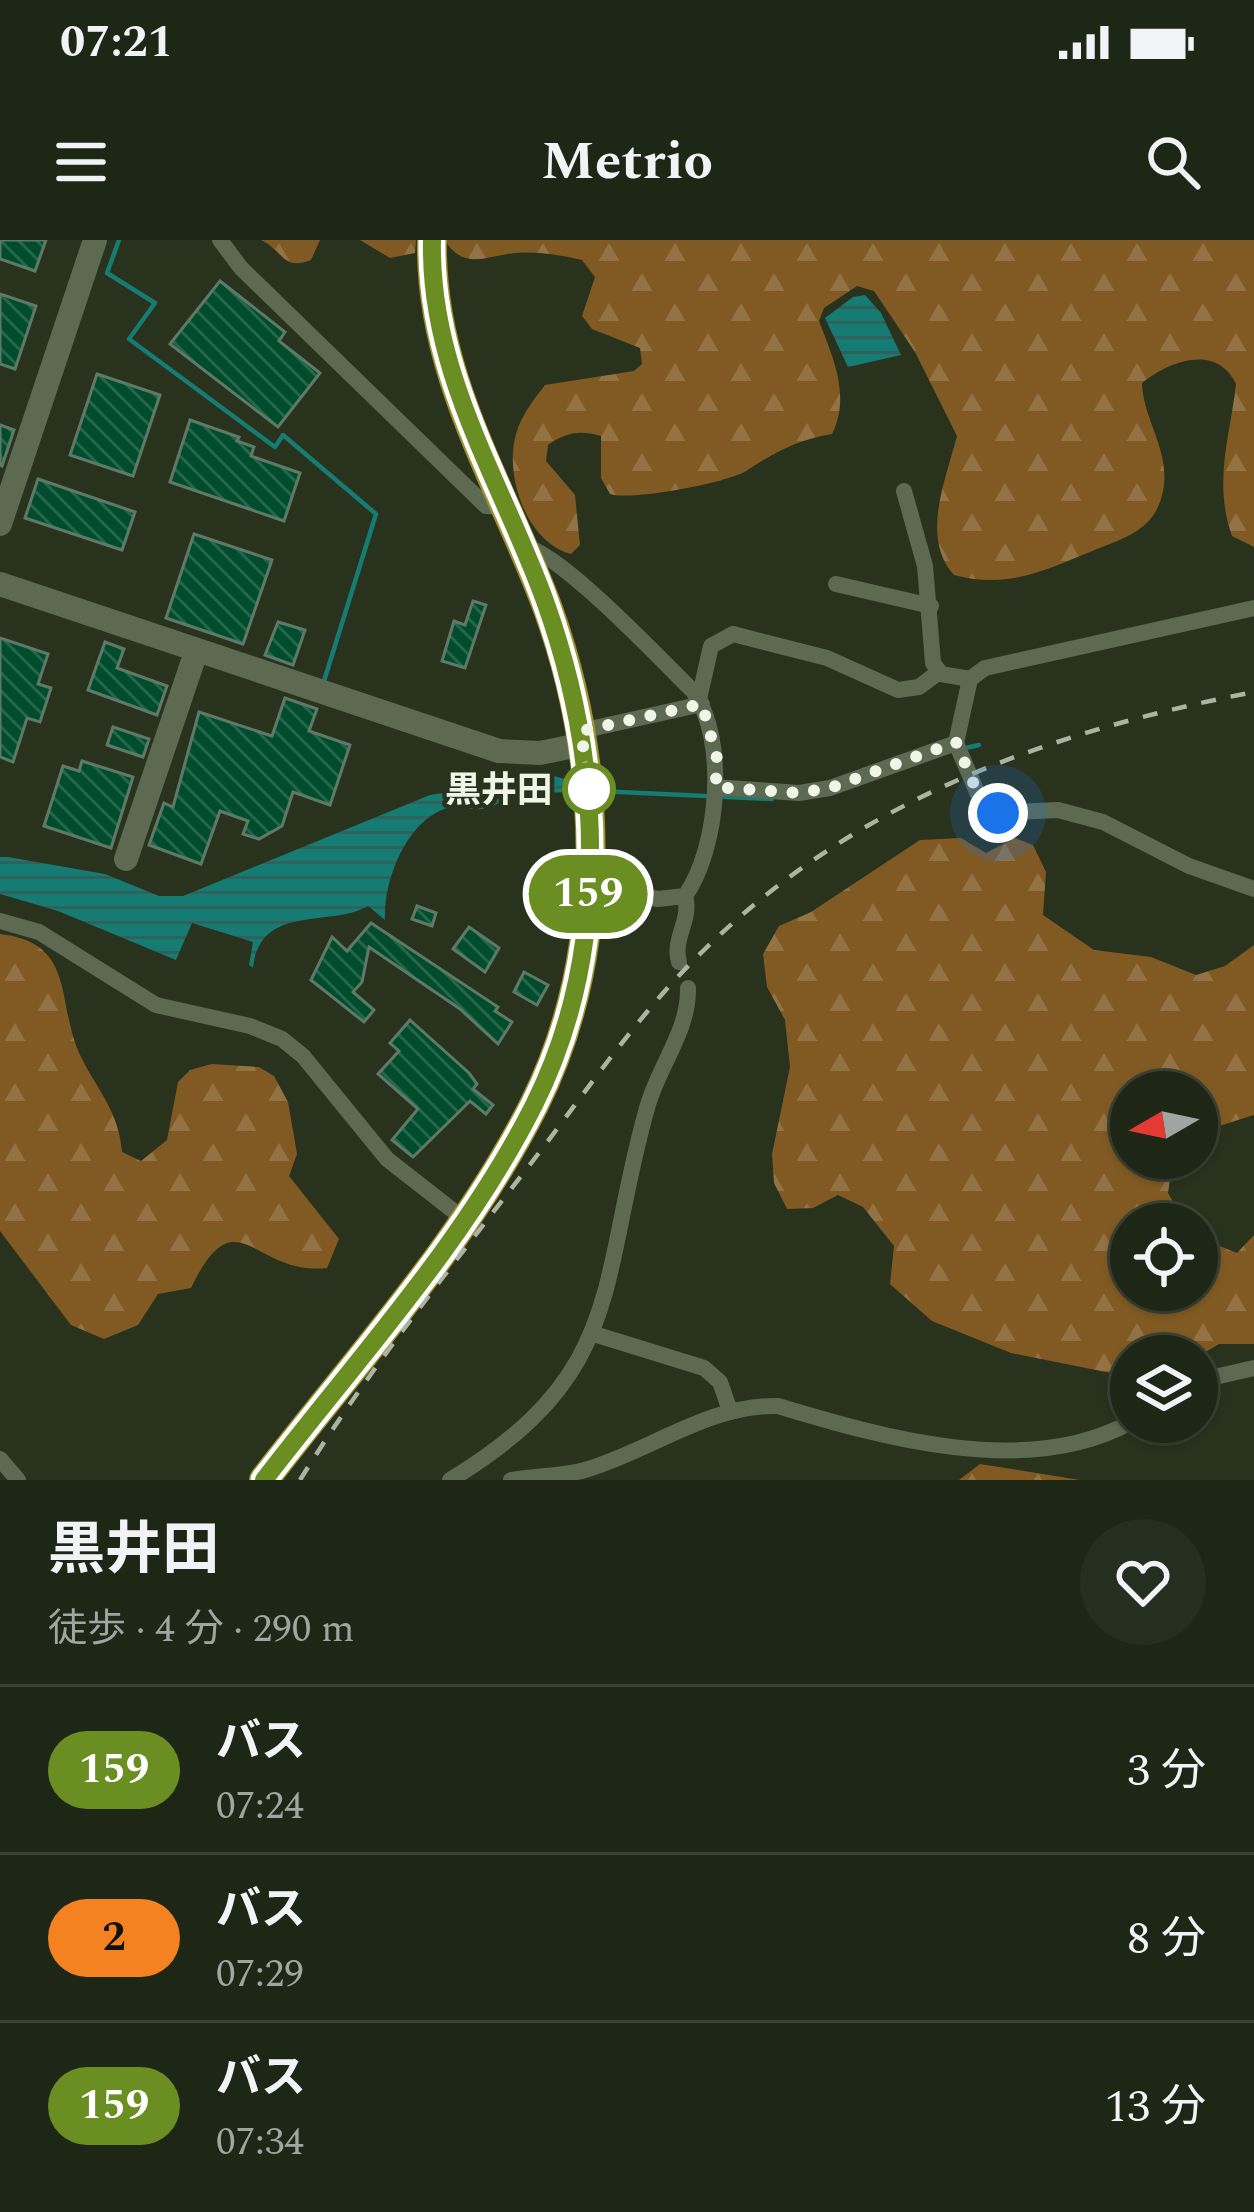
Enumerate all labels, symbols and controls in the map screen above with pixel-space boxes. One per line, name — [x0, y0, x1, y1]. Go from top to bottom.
text: 07:21 — [60, 8, 173, 77]
text: Metrio — [541, 121, 713, 203]
icon: menu — [48, 129, 114, 195]
icon: search — [1140, 129, 1206, 195]
place label: 黒井田 — [445, 764, 553, 819]
marker: 黒井田 — [564, 764, 614, 814]
your location — [968, 783, 1028, 843]
line badge: 159 — [519, 855, 657, 933]
text: 159 — [553, 862, 623, 925]
north arrow — [1110, 1071, 1218, 1179]
map controls — [1110, 1071, 1218, 1443]
button: locate — [1110, 1203, 1218, 1311]
button: layers — [1110, 1335, 1218, 1443]
text: 黒井田 — [48, 1508, 219, 1594]
button: heart — [1080, 1519, 1206, 1645]
text: 徒歩 · 4 分 · 290 m — [48, 1600, 355, 1659]
text: バス — [216, 1708, 306, 1777]
text: 3 分 — [1127, 1737, 1206, 1806]
text: 159 — [79, 1738, 149, 1801]
text: 07:24 — [216, 1777, 304, 1836]
text: バス — [216, 1876, 306, 1945]
text: 8 分 — [1127, 1905, 1206, 1974]
text: 2 — [102, 1906, 126, 1969]
text: 07:29 — [216, 1945, 304, 2004]
text: バス — [216, 2044, 306, 2113]
text: 13 分 — [1105, 2073, 1206, 2142]
text: 159 — [79, 2074, 149, 2137]
text: 07:34 — [216, 2113, 304, 2172]

